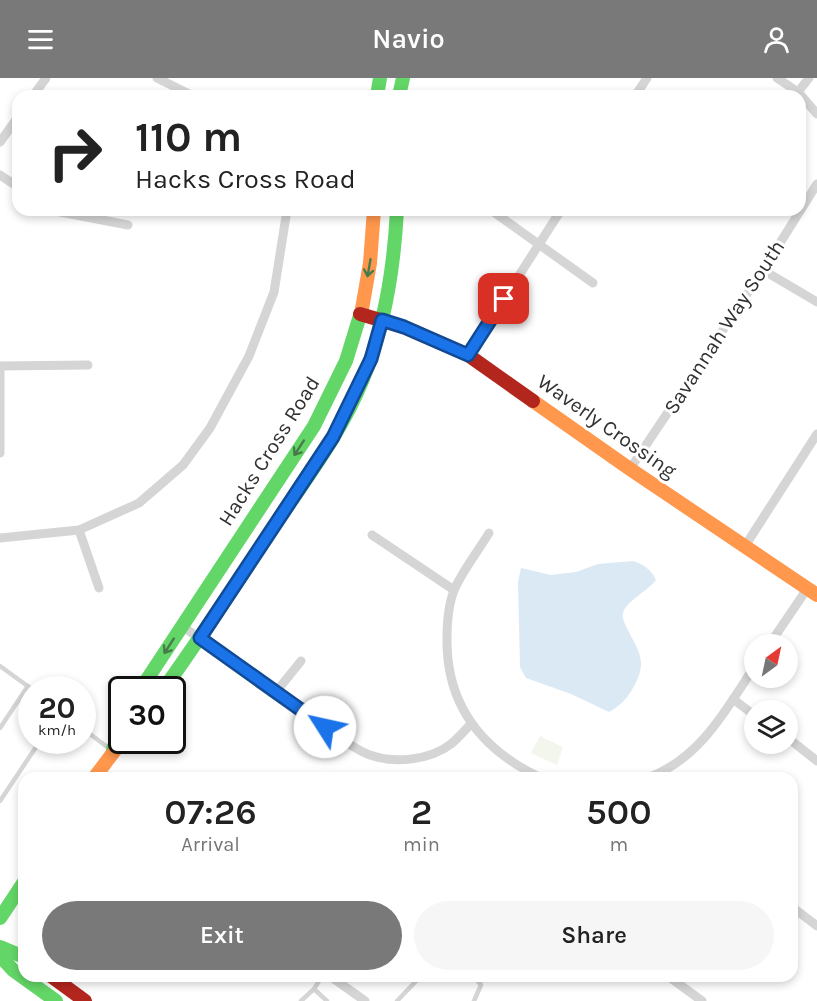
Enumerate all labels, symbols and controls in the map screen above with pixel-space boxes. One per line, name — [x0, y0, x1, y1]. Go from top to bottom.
icon: menu — [24, 23, 57, 56]
text: Navio — [372, 23, 445, 55]
icon: person — [760, 23, 793, 56]
text: 110 m — [135, 112, 242, 162]
icon: right — [36, 114, 114, 192]
text: Hacks Cross Road — [135, 163, 356, 195]
street label: Savannah Way South — [659, 235, 789, 419]
one-way arrow — [363, 258, 374, 277]
pin — [478, 273, 529, 324]
icon: arrive — [487, 282, 520, 315]
street label: Waverly Crossing — [533, 369, 681, 483]
street label: Hacks Cross Road — [213, 372, 325, 530]
one-way arrow — [293, 439, 305, 456]
north arrow — [744, 634, 798, 688]
map controls — [744, 634, 798, 754]
one-way arrow — [162, 637, 174, 654]
speed limit sign: 30 — [108, 676, 186, 754]
text: 20 — [38, 690, 76, 726]
position arrow — [293, 695, 357, 759]
button: layers — [744, 700, 798, 754]
text: km/h — [38, 721, 76, 739]
text: 07:26 — [164, 791, 257, 833]
text: 2 — [411, 791, 432, 833]
text: 500 — [586, 791, 652, 833]
text: Arrival — [181, 833, 240, 856]
text: min — [403, 833, 440, 856]
text: m — [610, 833, 628, 856]
button: Exit — [42, 901, 402, 970]
button: Share — [414, 901, 774, 970]

